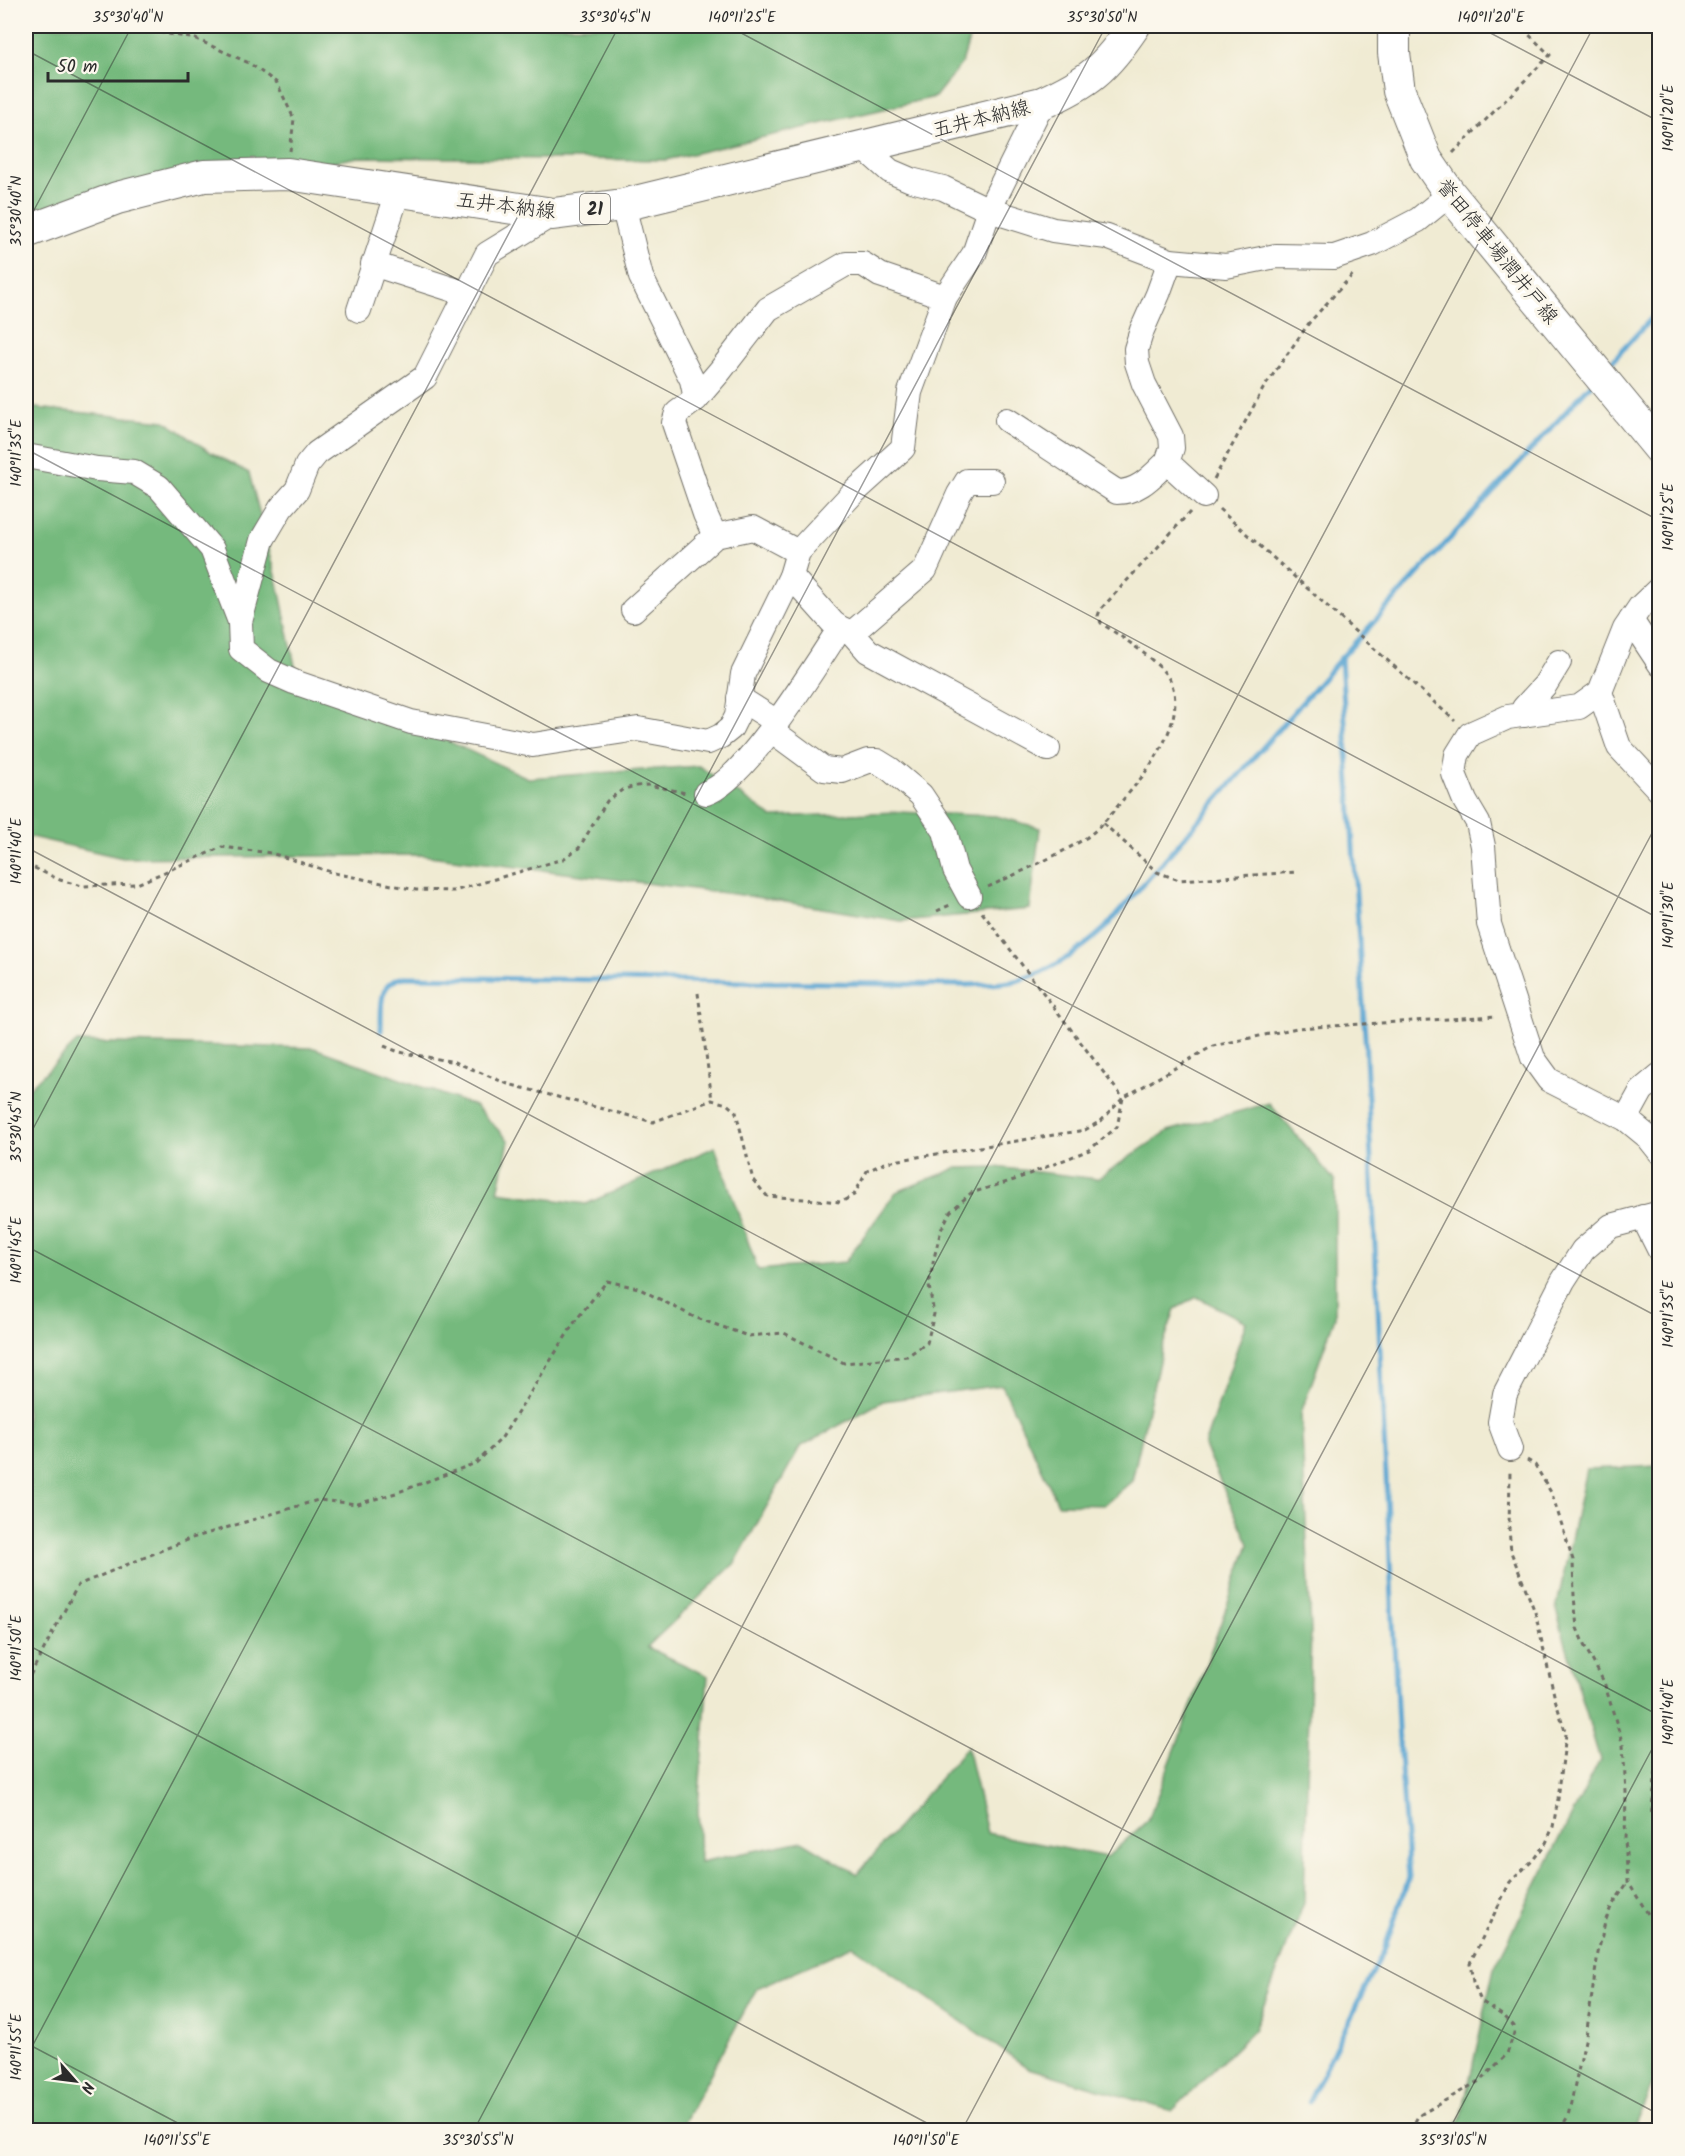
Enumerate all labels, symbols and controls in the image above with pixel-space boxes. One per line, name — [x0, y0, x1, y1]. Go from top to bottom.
text: 35°30'40"N — [93, 6, 163, 30]
text: 35°30'45"N — [579, 6, 651, 30]
text: 140°11'25"E — [708, 6, 777, 30]
text: 35°30'50"N — [1067, 6, 1137, 30]
text: 140°11'20"E — [1457, 6, 1526, 30]
scale bar — [48, 45, 188, 83]
text: 50 m — [57, 53, 97, 82]
text: 140°11'20"E — [1657, 83, 1681, 152]
street label: 五井本納線 — [929, 92, 1034, 148]
street label: 誉田停車場潤井戸線 — [1427, 172, 1566, 332]
text: 35°30'40"N — [5, 176, 29, 246]
street label: 五井本納線 — [454, 185, 557, 229]
road number: 21 — [580, 194, 610, 224]
text: 140°11'35"E — [5, 418, 29, 487]
text: 140°11'25"E — [1657, 482, 1681, 551]
text: 140°11'40"E — [5, 816, 29, 884]
text: 140°11'30"E — [1657, 880, 1681, 948]
text: 35°30'45"N — [5, 1091, 29, 1163]
text: 140°11'45"E — [5, 1215, 29, 1284]
text: 140°11'35"E — [1657, 1279, 1681, 1348]
text: 140°11'50"E — [5, 1614, 29, 1681]
text: 140°11'40"E — [1657, 1677, 1681, 1745]
text: 140°11'55"E — [5, 2012, 29, 2081]
north arrow — [45, 2051, 105, 2111]
text: N — [74, 2077, 100, 2098]
text: 140°11'55"E — [143, 2129, 212, 2153]
text: 35°30'55"N — [442, 2129, 514, 2153]
text: 140°11'50"E — [893, 2129, 960, 2153]
text: 35°31'05"N — [1419, 2129, 1487, 2153]

